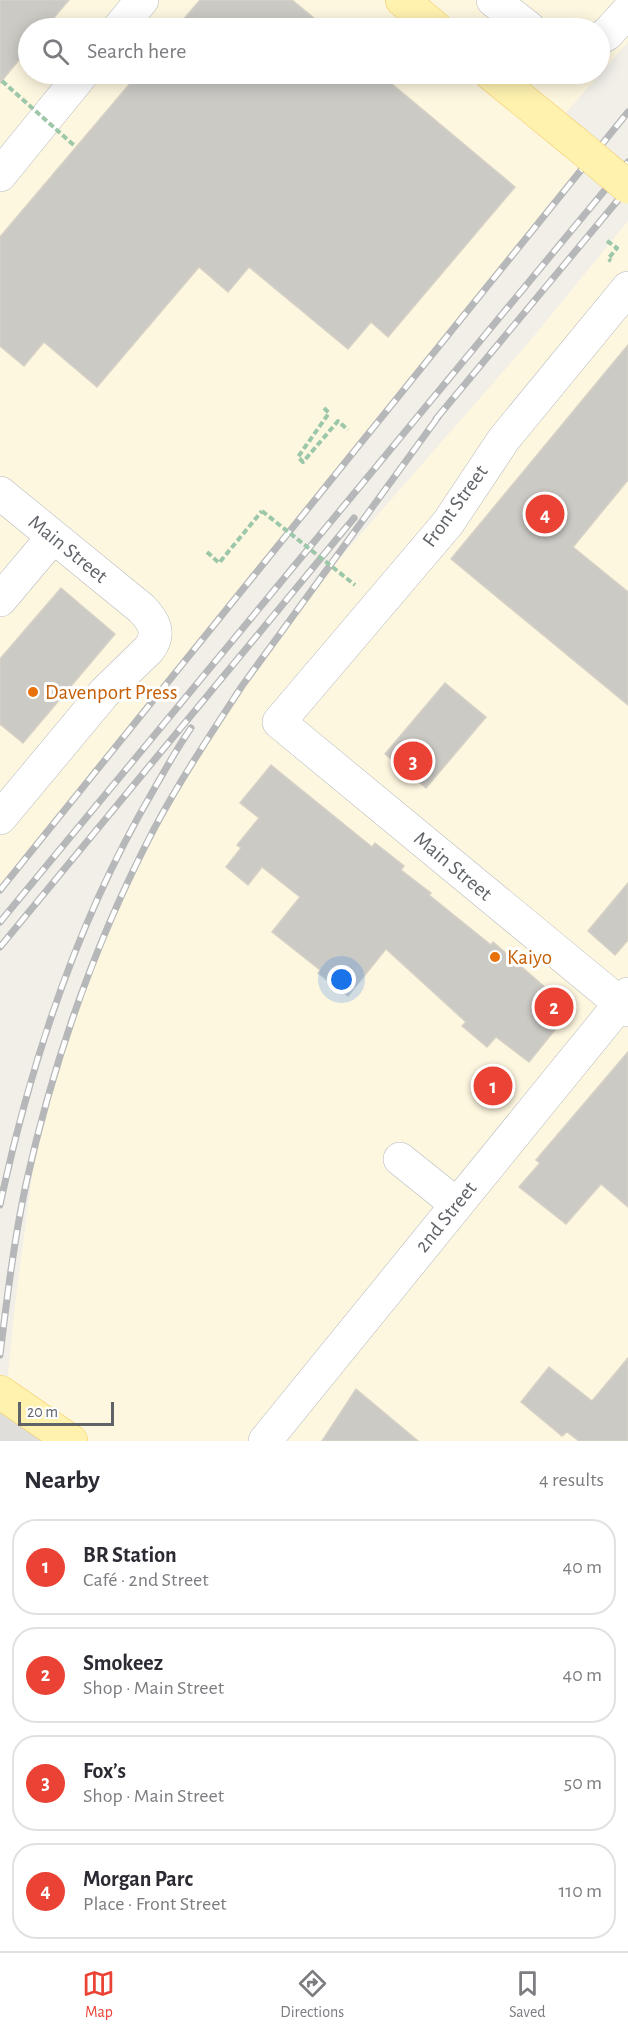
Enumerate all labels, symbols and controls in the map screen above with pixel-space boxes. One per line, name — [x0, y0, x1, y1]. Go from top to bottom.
search box — [18, 18, 610, 84]
icon: search — [39, 35, 72, 68]
text: Search here — [87, 40, 186, 62]
street label: Front Street — [418, 461, 492, 551]
pin: 4 — [526, 492, 564, 536]
street label: Main Street — [25, 511, 112, 587]
place label: Davenport Press — [45, 682, 177, 703]
marker: Davenport Press — [26, 685, 40, 699]
pin: 3 — [394, 738, 432, 783]
street label: Main Street — [410, 827, 496, 905]
place label: Kaiyo — [507, 947, 552, 968]
marker: Kaiyo — [488, 950, 502, 964]
your location — [327, 965, 356, 994]
pin: 2 — [534, 984, 574, 1030]
pin: 1 — [474, 1064, 512, 1108]
street label: 2nd Street — [411, 1177, 481, 1256]
scale bar — [18, 1399, 114, 1426]
text: 20 m — [27, 1404, 58, 1420]
text: Nearby — [24, 1467, 100, 1493]
text: 4 results — [539, 1470, 604, 1490]
text: BR Station — [83, 1544, 177, 1566]
text: 1 — [42, 1557, 49, 1577]
text: 40 m — [563, 1557, 602, 1577]
text: Café · 2nd Street — [83, 1570, 209, 1590]
text: Smokeez — [83, 1652, 163, 1674]
text: 2 — [41, 1665, 50, 1685]
text: 40 m — [563, 1665, 602, 1685]
text: Shop · Main Street — [83, 1678, 224, 1698]
text: Fox’s — [83, 1760, 126, 1782]
text: 3 — [41, 1773, 50, 1793]
text: 50 m — [564, 1773, 602, 1793]
text: Shop · Main Street — [83, 1786, 224, 1806]
text: Morgan Parc — [83, 1868, 193, 1890]
text: 4 — [40, 1881, 51, 1901]
text: 110 m — [558, 1881, 602, 1901]
text: Place · Front Street — [83, 1894, 227, 1914]
tab: Map — [82, 1967, 115, 2022]
tab: Directions — [280, 1967, 344, 2022]
tab: Saved — [509, 1967, 546, 2022]

